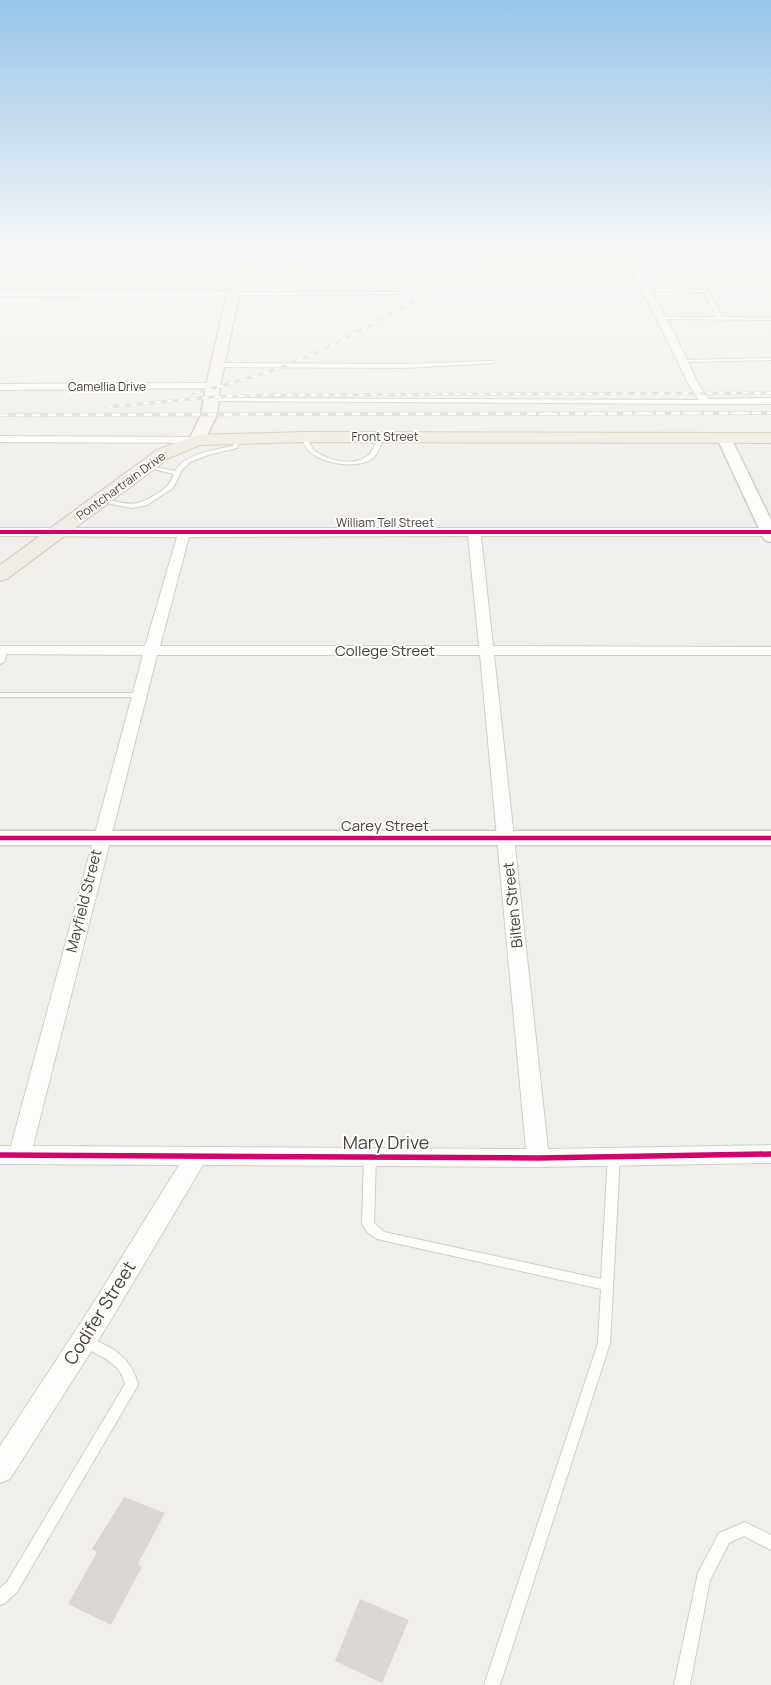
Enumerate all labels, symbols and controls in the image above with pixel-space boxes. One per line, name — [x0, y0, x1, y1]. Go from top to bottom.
street label: Camellia Drive — [68, 378, 146, 395]
street label: Front Street — [352, 428, 419, 445]
street label: Pontchartrain Drive — [73, 447, 169, 524]
street label: William Tell Street — [336, 514, 434, 531]
street label: College Street — [335, 640, 435, 661]
street label: Carey Street — [341, 815, 429, 836]
street label: Mayfield Street — [61, 847, 106, 955]
street label: Bilten Street — [498, 861, 527, 949]
street label: Mary Drive — [343, 1130, 429, 1154]
street label: Codifer Street — [58, 1256, 141, 1369]

